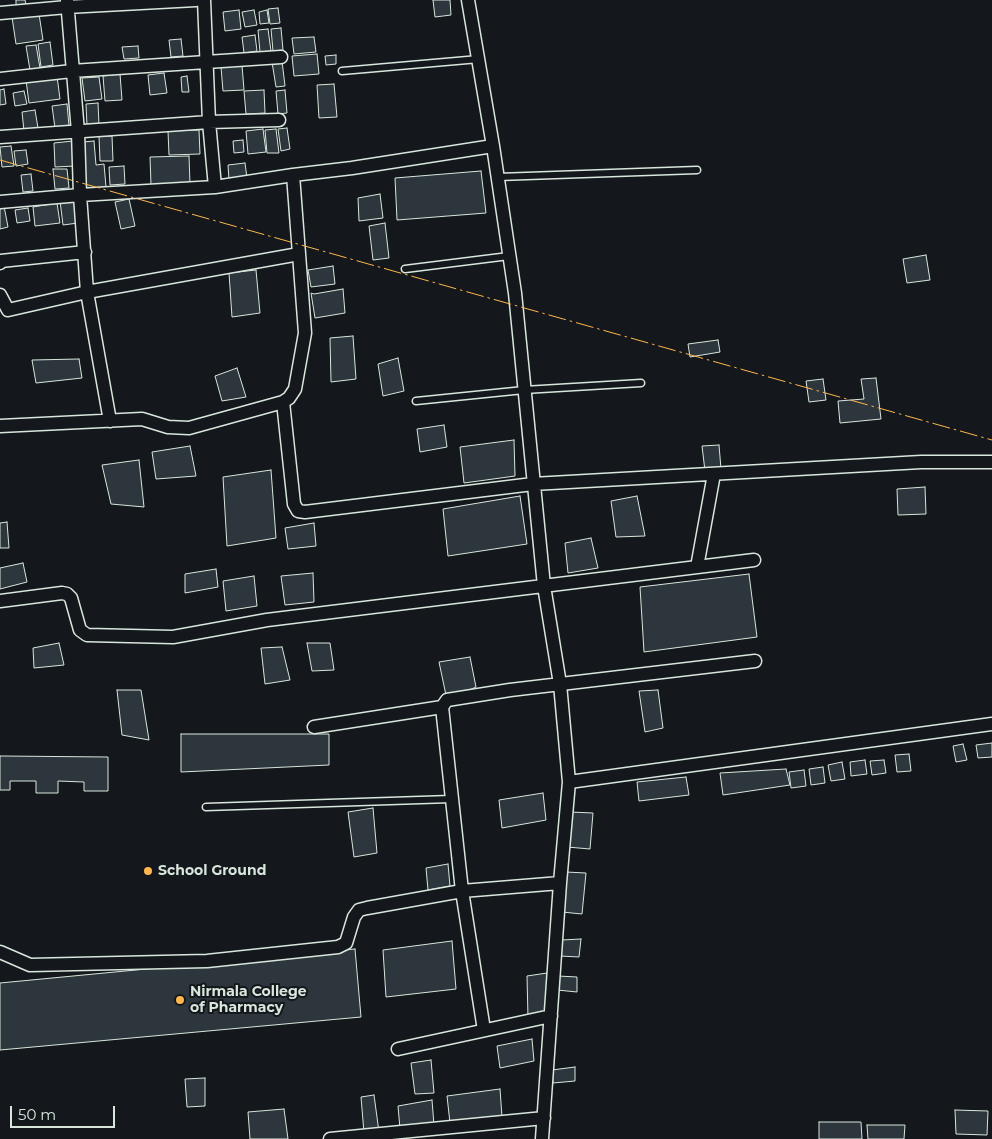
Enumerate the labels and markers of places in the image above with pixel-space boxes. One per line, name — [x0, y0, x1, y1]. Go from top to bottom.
place label: School Ground — [158, 863, 266, 879]
marker: School Ground — [142, 865, 154, 877]
place label: Nirmala College of Pharmacy — [190, 984, 307, 1016]
marker: Nirmala College of Pharmacy — [174, 994, 186, 1006]

